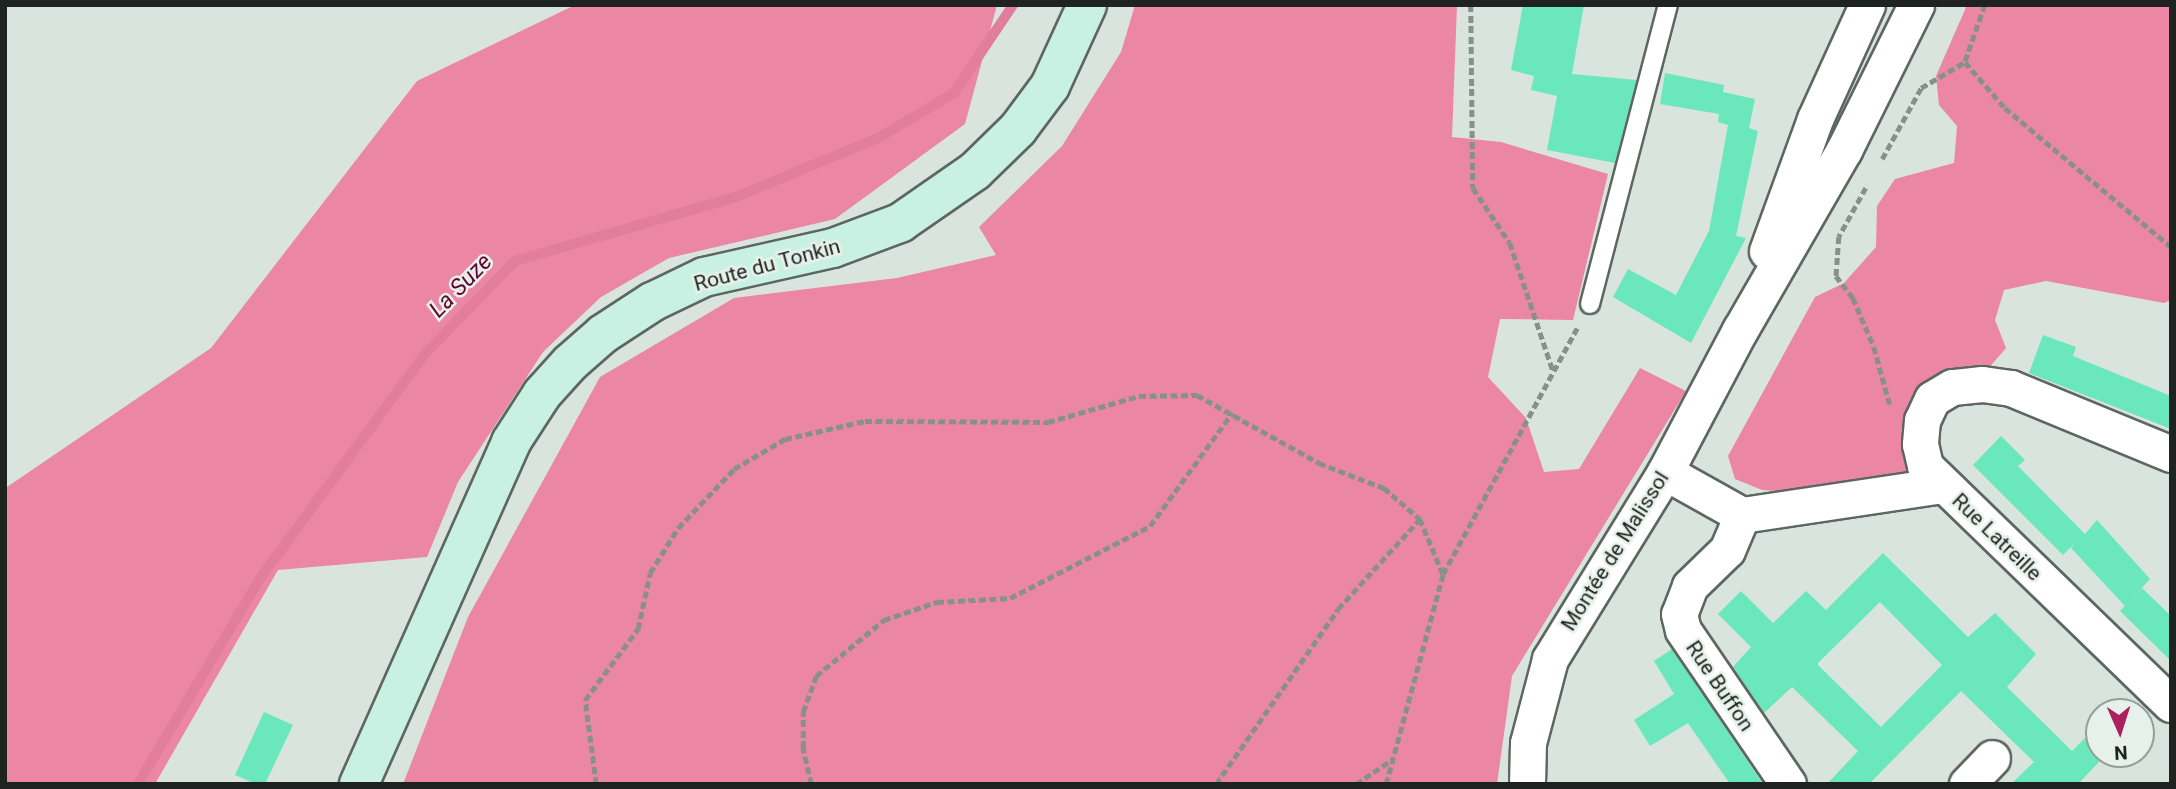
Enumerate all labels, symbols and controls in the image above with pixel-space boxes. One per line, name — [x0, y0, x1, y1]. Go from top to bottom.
street label: Route du Tonkin — [691, 233, 843, 297]
water label: La Suze — [424, 248, 498, 324]
street label: Montée de Malissol — [1556, 467, 1674, 635]
street label: Rue Latreille — [1947, 488, 2047, 586]
street label: Rue Buffon — [1681, 636, 1759, 736]
north arrow — [2085, 698, 2155, 768]
text: N — [2114, 741, 2128, 764]

